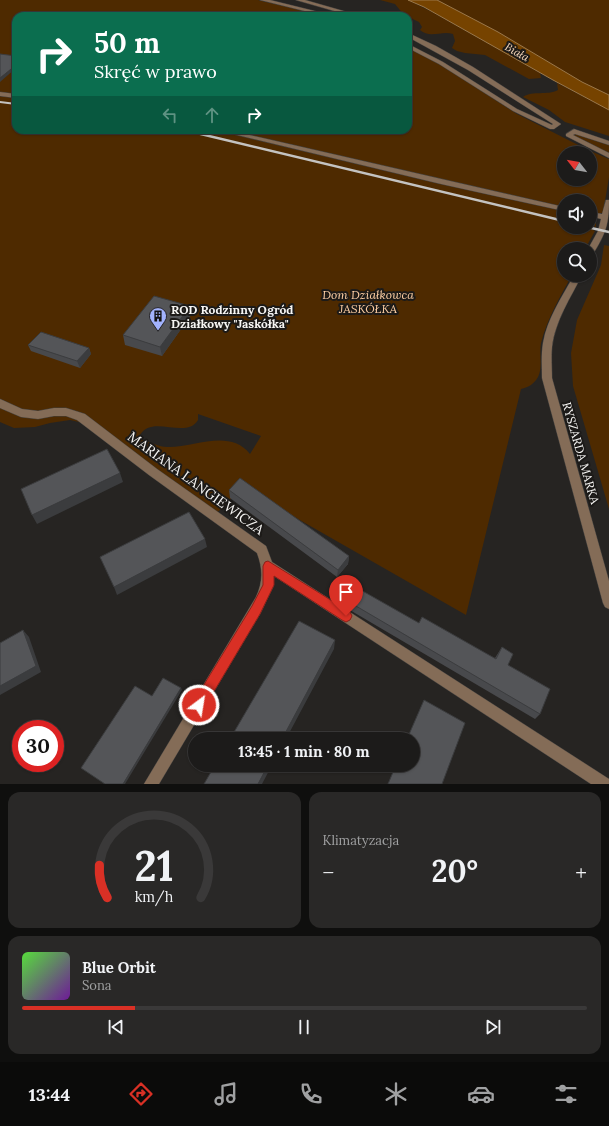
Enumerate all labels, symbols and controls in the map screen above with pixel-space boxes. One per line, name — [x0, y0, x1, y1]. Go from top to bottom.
text: 50 m — [94, 25, 160, 61]
icon: right — [28, 28, 80, 80]
water label: Biała — [502, 40, 532, 65]
text: Skręć w prawo — [94, 60, 217, 83]
icon: left — [159, 104, 181, 126]
icon: ahead — [201, 104, 223, 126]
icon: right — [243, 104, 265, 126]
north arrow — [557, 146, 597, 186]
map controls — [557, 146, 597, 282]
button: sound — [557, 194, 597, 234]
button: search — [557, 242, 597, 282]
park label: Dom Działkowca JASKÓŁKA — [322, 287, 414, 316]
place label: ROD Rodzinny Ogród Działkowy "Jaskółka" — [171, 302, 294, 331]
building icon: ROD Rodzinny Ogród Działkowy "Jaskółka" — [148, 306, 168, 331]
street label: RYSZARDA MARKA — [559, 400, 603, 506]
street label: MARIANA LANGIEWICZA — [124, 427, 268, 539]
pin — [329, 575, 363, 616]
icon: arrive — [335, 581, 357, 603]
position arrow — [178, 684, 220, 726]
speed limit sign: 30 — [12, 720, 64, 772]
text: 13:45 · 1 min · 80 m — [238, 742, 370, 761]
text: Klimatyzacja — [323, 832, 399, 849]
text: 21 — [135, 839, 174, 892]
text: 20° — [431, 852, 478, 890]
text: − — [323, 858, 334, 886]
text: + — [575, 858, 587, 886]
text: km/h — [135, 888, 174, 907]
text: Blue Orbit — [82, 958, 156, 977]
text: Sona — [82, 977, 112, 994]
icon: previous — [105, 1016, 127, 1038]
icon: pause — [293, 1016, 315, 1038]
icon: next — [482, 1016, 504, 1038]
icon: directions — [127, 1080, 155, 1108]
icon: music — [212, 1080, 240, 1108]
icon: phone — [297, 1080, 325, 1108]
icon: climate — [382, 1080, 410, 1108]
icon: car — [467, 1080, 495, 1108]
icon: filters — [552, 1080, 580, 1108]
text: 13:44 — [29, 1083, 70, 1106]

